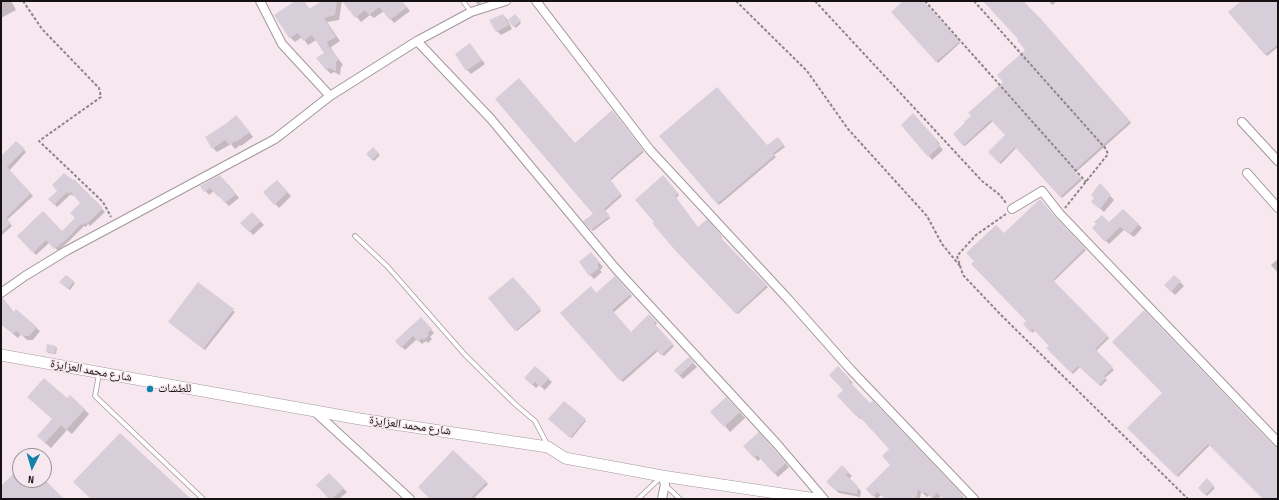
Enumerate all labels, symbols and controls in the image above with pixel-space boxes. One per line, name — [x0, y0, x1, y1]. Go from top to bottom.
street label: شارع محمد العزايزة — [49, 357, 133, 385]
place label: للطشات — [158, 382, 191, 396]
marker: للطشات — [145, 384, 155, 394]
street label: شارع محمد العزايزة — [368, 413, 452, 439]
north arrow — [12, 448, 52, 488]
text: N — [28, 473, 34, 486]

